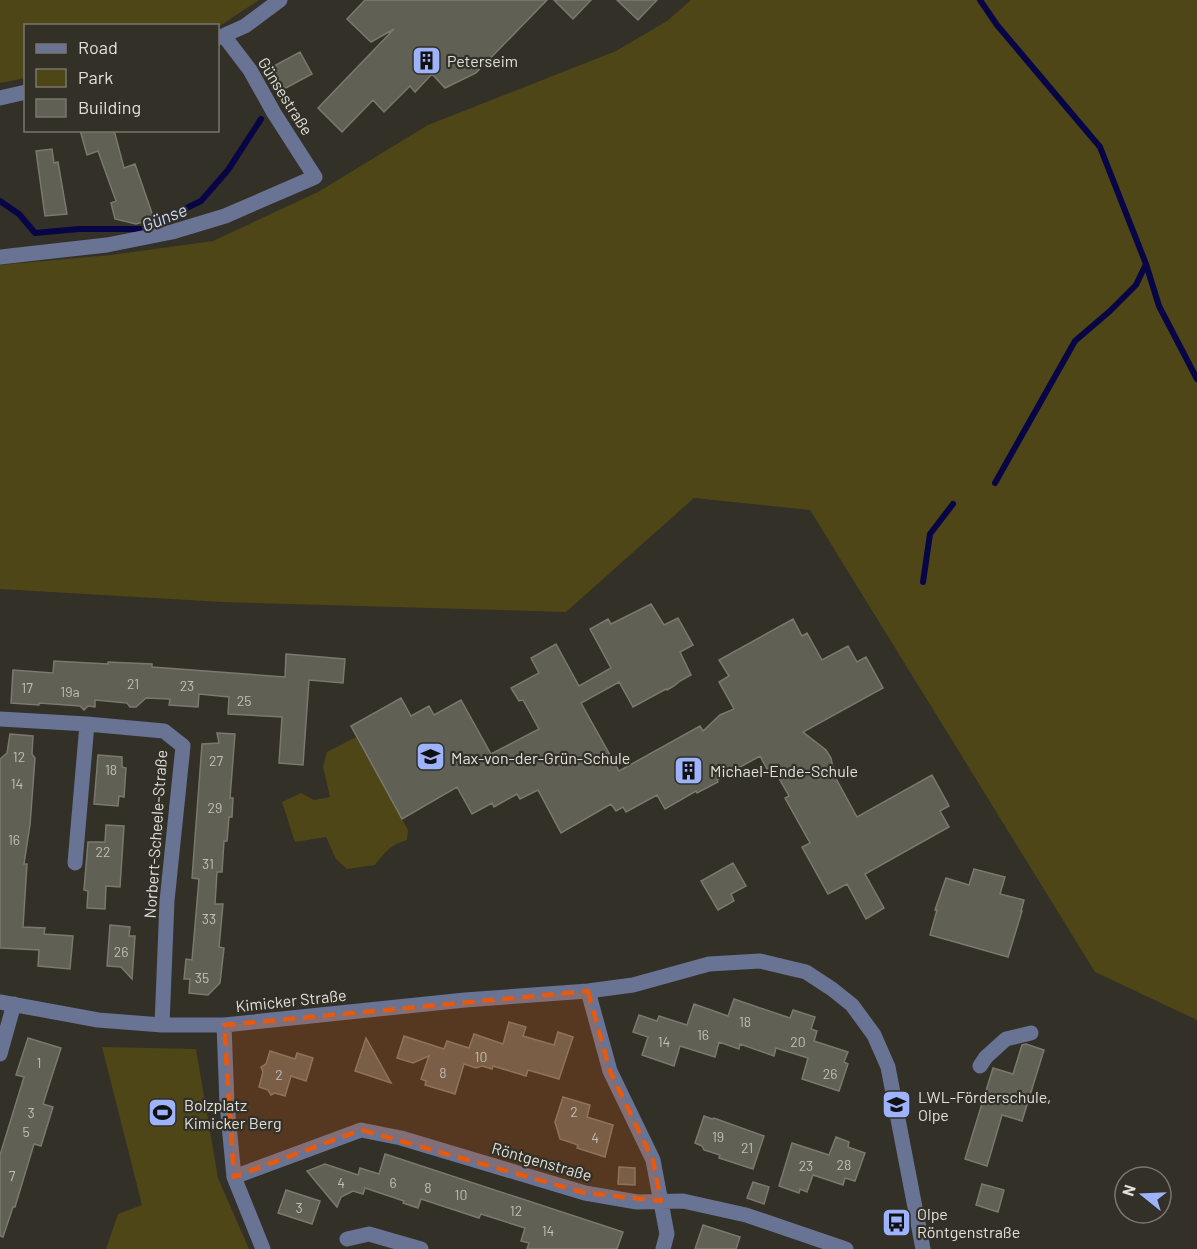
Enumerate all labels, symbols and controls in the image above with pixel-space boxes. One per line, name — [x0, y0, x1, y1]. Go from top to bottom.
legend — [24, 24, 219, 132]
text: Road — [78, 36, 118, 58]
building icon: Peterseim — [410, 44, 442, 76]
place label: Peterseim — [447, 51, 518, 70]
street label: Günsestraße — [255, 54, 317, 138]
text: Park — [78, 66, 113, 88]
text: Building — [78, 96, 141, 118]
water label: Günse — [138, 198, 190, 236]
house number: 21 — [127, 675, 139, 692]
house number: 23 — [180, 677, 194, 694]
house number: 17 — [21, 679, 33, 696]
house number: 19a — [60, 683, 80, 700]
house number: 25 — [237, 692, 251, 709]
school or university icon: Max-von-der-Grün-Schule — [414, 741, 446, 773]
house number: 12 — [13, 748, 25, 765]
place label: Max-von-der-Grün-Schule — [451, 748, 630, 767]
street label: Norbert-Scheele-Straße — [140, 749, 170, 919]
house number: 27 — [209, 752, 223, 769]
building icon: Michael-Ende-Schule — [673, 754, 705, 786]
house number: 18 — [105, 761, 117, 778]
place label: Michael-Ende-Schule — [710, 761, 858, 780]
house number: 14 — [11, 775, 23, 792]
house number: 29 — [208, 799, 222, 816]
house number: 16 — [8, 831, 20, 848]
house number: 22 — [95, 843, 111, 860]
house number: 31 — [202, 855, 214, 872]
house number: 33 — [202, 910, 216, 927]
house number: 26 — [114, 943, 128, 960]
house number: 35 — [195, 969, 209, 986]
street label: Kimicker Straße — [235, 985, 347, 1015]
house number: 18 — [739, 1013, 751, 1030]
house number: 16 — [697, 1026, 709, 1043]
house number: 14 — [658, 1033, 670, 1050]
house number: 20 — [790, 1033, 806, 1050]
house number: 10 — [475, 1048, 487, 1065]
house number: 1 — [37, 1054, 41, 1071]
house number: 8 — [439, 1064, 447, 1081]
house number: 26 — [823, 1065, 837, 1082]
house number: 2 — [275, 1066, 283, 1083]
place label: LWL-Förderschule, Olpe — [918, 1087, 1051, 1124]
school or university icon: LWL-Förderschule, Olpe — [881, 1089, 913, 1121]
place label: Bolzplatz Kimicker Berg — [184, 1095, 282, 1132]
sports icon: Bolzplatz Kimicker Berg — [147, 1097, 179, 1129]
house number: 2 — [570, 1103, 578, 1120]
house number: 3 — [27, 1104, 35, 1121]
house number: 5 — [22, 1123, 30, 1140]
house number: 19 — [712, 1128, 724, 1145]
house number: 4 — [591, 1129, 599, 1146]
street label: Röntgenstraße — [490, 1138, 594, 1184]
house number: 21 — [741, 1139, 753, 1156]
house number: 28 — [837, 1156, 851, 1173]
house number: 23 — [799, 1157, 813, 1174]
north arrow — [1113, 1165, 1173, 1225]
house number: 7 — [9, 1167, 16, 1184]
house number: 4 — [337, 1174, 345, 1191]
house number: 6 — [389, 1174, 397, 1191]
house number: 8 — [424, 1179, 432, 1196]
text: N — [1118, 1182, 1139, 1198]
house number: 10 — [455, 1186, 467, 1203]
house number: 3 — [295, 1199, 303, 1216]
house number: 12 — [510, 1202, 522, 1219]
place label: Olpe Röntgenstraße — [917, 1204, 1020, 1241]
bus stop icon: Olpe Röntgenstraße — [880, 1206, 912, 1238]
house number: 14 — [542, 1222, 554, 1239]

